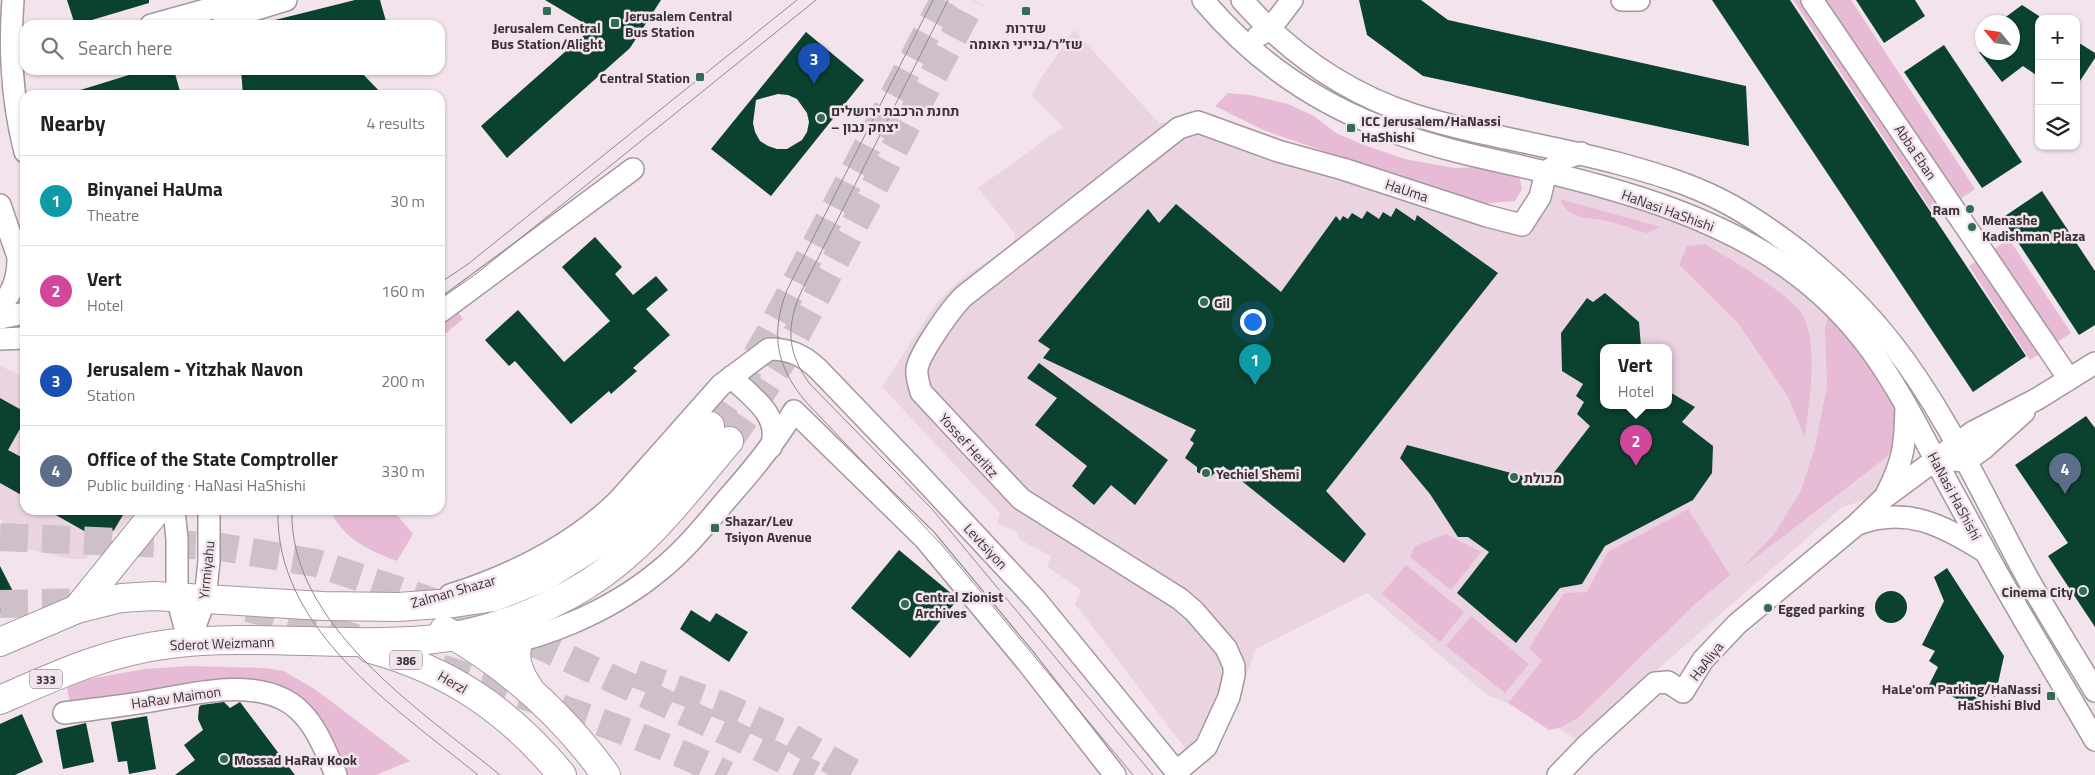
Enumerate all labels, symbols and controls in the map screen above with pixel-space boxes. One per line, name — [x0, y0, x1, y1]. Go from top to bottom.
marker: Jerusalem Central Bus Station/Alight — [541, 5, 553, 17]
place label: Jerusalem Central Bus Station — [625, 5, 732, 42]
marker: שדרות שז״ר/בנייני האומה — [1020, 5, 1032, 17]
north arrow — [1975, 15, 2020, 60]
map controls — [2035, 15, 2080, 150]
button: + — [2035, 15, 2080, 60]
place label: Jerusalem Central Bus Station/Alight — [491, 17, 603, 54]
marker: Jerusalem Central Bus Station — [609, 17, 621, 29]
place label: שדרות שז״ר/בנייני האומה — [969, 17, 1083, 54]
search box — [20, 20, 445, 75]
text: Search here — [78, 33, 172, 62]
icon: search — [38, 34, 66, 62]
pin: 3 — [798, 43, 830, 84]
button: − — [2035, 60, 2080, 105]
place label: Central Station — [600, 67, 690, 88]
marker: Central Station — [694, 71, 706, 83]
place label: תחנת הרכבת ירושלים – יצחק נבון — [831, 100, 959, 137]
button: layers — [2035, 105, 2080, 150]
text: Nearby — [40, 107, 105, 139]
place label: ICC Jerusalem/HaNassi HaShishi — [1361, 110, 1501, 147]
text: 4 results — [366, 111, 425, 135]
marker: תחנת הרכבת ירושלים – יצחק נבון — [815, 112, 827, 124]
street label: Abba Eban — [1890, 120, 1942, 184]
marker: ICC Jerusalem/HaNassi HaShishi — [1345, 122, 1357, 134]
street label: HaUma — [1383, 173, 1431, 207]
text: Binyanei HaUma — [87, 174, 223, 203]
street label: HaNasi HaShishi — [1619, 183, 1717, 237]
text: 1 — [52, 189, 60, 213]
text: 30 m — [390, 189, 425, 213]
place label: Ram — [1932, 199, 1960, 220]
text: Theatre — [87, 203, 139, 227]
marker: Ram — [1964, 203, 1976, 215]
place label: Menashe Kadishman Plaza — [1982, 209, 2085, 246]
marker: Menashe Kadishman Plaza — [1966, 221, 1978, 233]
text: Vert — [87, 264, 122, 293]
text: 2 — [52, 279, 60, 303]
text: 160 m — [381, 279, 425, 303]
place label: Gil — [1214, 292, 1230, 313]
text: Hotel — [87, 293, 124, 317]
marker: Gil — [1198, 296, 1210, 308]
your location — [1240, 309, 1266, 335]
pin: 1 — [1239, 344, 1271, 385]
popup — [1600, 344, 1672, 409]
text: Vert — [1618, 350, 1652, 379]
text: Jerusalem - Yitzhak Navon — [87, 354, 303, 383]
text: 3 — [52, 369, 60, 393]
text: 200 m — [381, 369, 425, 393]
text: Hotel — [1618, 379, 1654, 403]
text: Station — [87, 383, 135, 407]
street label: Yossef Herlitz — [934, 408, 1004, 482]
pin: 2 — [1620, 425, 1652, 466]
text: Office of the State Comptroller — [87, 444, 338, 473]
street label: HaNasi HaShishi — [1923, 448, 1987, 544]
pin: 4 — [2049, 453, 2081, 494]
text: 4 — [52, 459, 60, 483]
text: 330 m — [381, 459, 425, 483]
place label: Yechiel Shemi — [1216, 463, 1299, 484]
marker: Yechiel Shemi — [1200, 467, 1212, 479]
place label: מכולת — [1524, 467, 1562, 488]
marker: מכולת — [1508, 471, 1520, 483]
text: Public building · HaNasi HaShishi — [87, 473, 306, 497]
place label: Shazar/Lev Tsiyon Avenue — [725, 510, 812, 547]
street label: Levtsiyon — [959, 518, 1013, 574]
marker: Shazar/Lev Tsiyon Avenue — [709, 522, 721, 534]
street label: Yirmiyahu — [192, 540, 220, 600]
street label: Zalman Shazar — [408, 569, 498, 613]
place label: Cinema City — [2002, 581, 2073, 602]
marker: Cinema City — [2077, 585, 2089, 597]
place label: Central Zionist Archives — [915, 586, 1003, 623]
marker: Central Zionist Archives — [899, 598, 911, 610]
place label: Egged parking — [1778, 598, 1865, 619]
marker: Egged parking — [1762, 602, 1774, 614]
street label: Sderot Weizmann — [169, 631, 275, 655]
street label: HaAliya — [1684, 637, 1728, 685]
road number: 386 — [390, 650, 422, 670]
street label: Herzl — [434, 665, 472, 699]
road number: 333 — [30, 670, 62, 689]
place label: HaLe'om Parking/HaNassi HaShishi Blvd — [1882, 678, 2041, 715]
street label: HaRav Maimon — [130, 680, 222, 714]
marker: HaLe'om Parking/HaNassi HaShishi Blvd — [2045, 690, 2057, 702]
place label: Mossad HaRav Kook — [234, 749, 358, 770]
marker: Mossad HaRav Kook — [218, 753, 230, 765]

